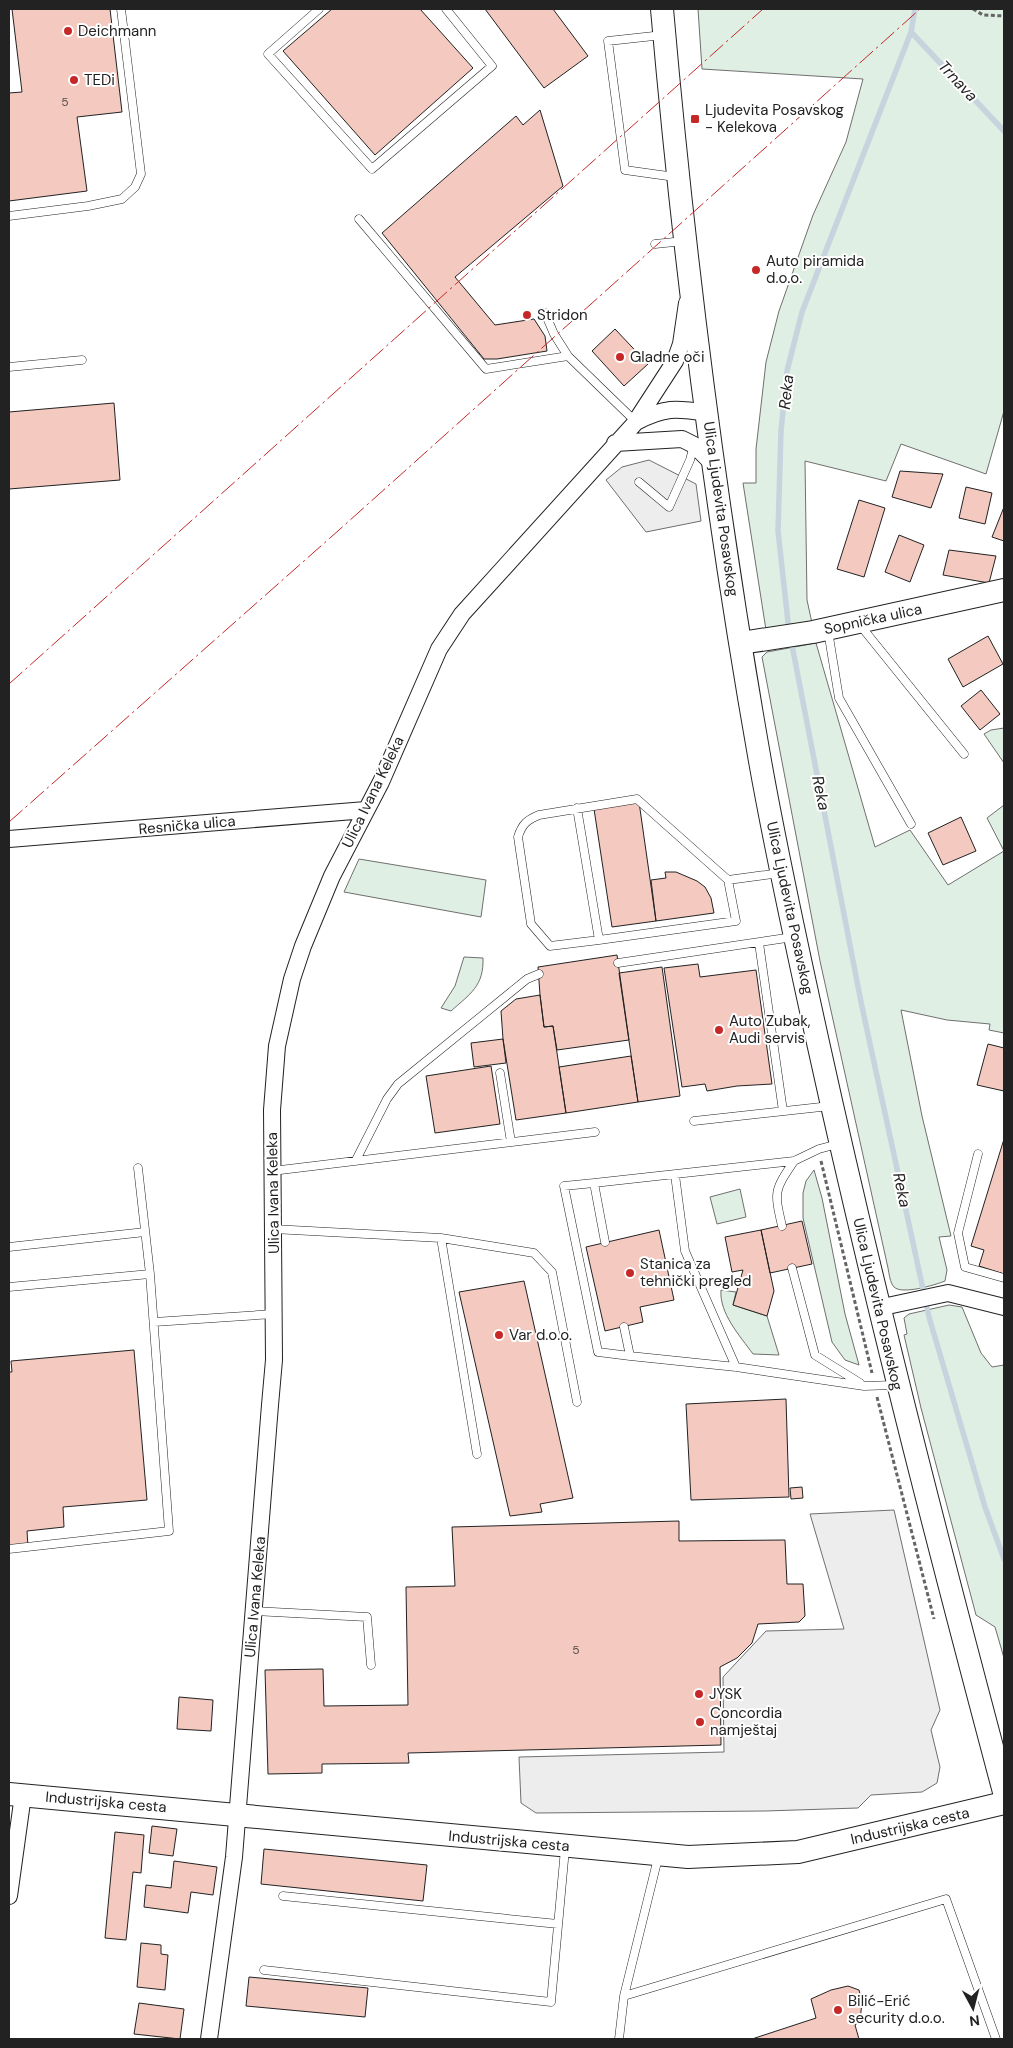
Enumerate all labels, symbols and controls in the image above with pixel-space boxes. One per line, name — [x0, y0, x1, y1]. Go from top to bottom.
place label: Deichmann — [78, 21, 156, 41]
marker: Deichmann — [62, 25, 74, 37]
water label: Trnava — [933, 56, 983, 106]
place label: TEDi — [84, 70, 115, 90]
marker: TEDi — [68, 74, 80, 86]
house number: 5 — [61, 94, 69, 110]
place label: Ljudevita Posavskog - Kelekova — [705, 100, 844, 137]
marker: Ljudevita Posavskog - Kelekova — [689, 113, 701, 125]
place label: Auto piramida d.o.o. — [766, 251, 864, 288]
marker: Auto piramida d.o.o. — [750, 264, 762, 276]
place label: Stridon — [537, 305, 588, 325]
marker: Stridon — [521, 309, 533, 321]
place label: Gladne oči — [630, 347, 704, 367]
marker: Gladne oči — [614, 351, 626, 363]
water label: Reka — [774, 373, 798, 411]
street label: Ulica Ljudevita Posavskog — [699, 420, 743, 598]
street label: Sopnička ulica — [822, 599, 924, 639]
street label: Ulica Ivana Keleka — [337, 733, 409, 851]
water label: Reka — [807, 774, 835, 812]
street label: Resnička ulica — [138, 811, 236, 839]
street label: Ulica Ljudevita Posavskog — [762, 820, 818, 996]
place label: Auto Zubak, Audi servis — [729, 1011, 811, 1048]
marker: Auto Zubak, Audi servis — [713, 1024, 725, 1036]
street label: Ulica Ivana Keleka — [262, 1132, 284, 1254]
water label: Reka — [888, 1171, 916, 1209]
street label: Ulica Ljudevita Posavskog — [848, 1216, 908, 1392]
place label: Stanica za tehnički pregled — [640, 1254, 752, 1291]
marker: Stanica za tehnički pregled — [624, 1267, 636, 1279]
place label: Var d.o.o. — [509, 1325, 572, 1345]
marker: Var d.o.o. — [493, 1329, 505, 1341]
street label: Ulica Ivana Keleka — [240, 1535, 270, 1659]
house number: 5 — [572, 1642, 580, 1658]
place label: JYSK — [709, 1684, 742, 1704]
marker: JYSK — [693, 1688, 705, 1700]
place label: Concordia namještaj — [710, 1703, 782, 1740]
marker: Concordia namještaj — [694, 1716, 706, 1728]
street label: Industrijska cesta — [45, 1787, 167, 1817]
street label: Industrijska cesta — [849, 1803, 971, 1849]
street label: Industrijska cesta — [448, 1826, 570, 1856]
north arrow — [948, 1983, 998, 2033]
place label: Bilić-Erić security d.o.o. — [848, 1991, 945, 2028]
marker: Bilić-Erić security d.o.o. — [832, 2004, 844, 2016]
text: N — [968, 2011, 981, 2030]

